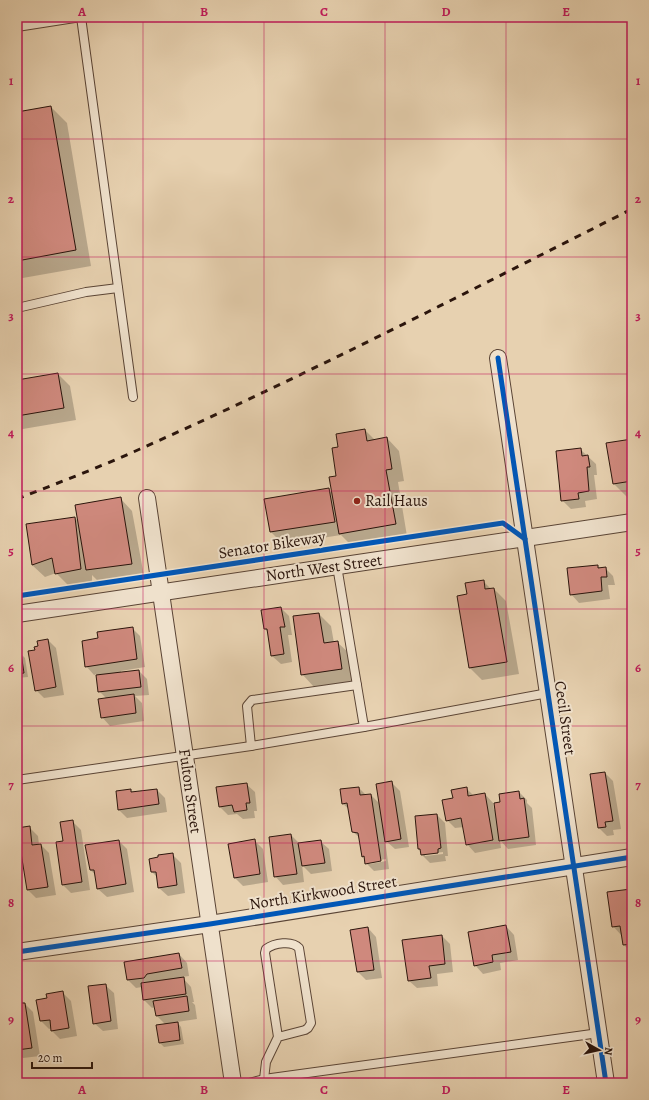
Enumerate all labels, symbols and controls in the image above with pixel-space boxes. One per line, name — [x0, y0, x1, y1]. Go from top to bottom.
text: A — [77, 3, 87, 20]
text: B — [200, 3, 208, 20]
text: C — [320, 3, 328, 20]
text: D — [441, 3, 451, 20]
text: E — [562, 3, 570, 20]
text: 1 — [9, 72, 14, 89]
text: 1 — [636, 72, 641, 89]
text: 2 — [8, 190, 15, 207]
text: 2 — [635, 190, 642, 207]
text: 3 — [8, 307, 14, 324]
text: 3 — [635, 307, 641, 324]
text: 4 — [8, 424, 14, 441]
text: 4 — [635, 424, 641, 441]
place label: Rail Haus — [365, 490, 428, 512]
marker: Rail Haus — [352, 496, 362, 506]
street label: Senator Bikeway — [217, 526, 328, 564]
text: 5 — [8, 542, 14, 559]
text: 5 — [635, 542, 641, 559]
street label: North West Street — [264, 549, 384, 587]
text: 6 — [8, 659, 14, 676]
text: 6 — [635, 659, 641, 676]
street label: Cecil Street — [549, 680, 581, 756]
street label: Fulton Street — [173, 747, 207, 835]
text: 7 — [8, 776, 14, 793]
text: 7 — [635, 776, 641, 793]
street label: North Kirkwood Street — [248, 870, 398, 916]
text: 8 — [8, 894, 14, 911]
text: 8 — [635, 894, 641, 911]
text: 9 — [8, 1011, 14, 1028]
text: 9 — [635, 1011, 641, 1028]
north arrow — [579, 1030, 619, 1070]
scale bar — [32, 1044, 92, 1070]
text: N — [600, 1046, 616, 1056]
text: 20 m — [38, 1050, 62, 1066]
text: A — [77, 1081, 87, 1098]
text: B — [200, 1081, 208, 1098]
text: C — [320, 1081, 328, 1098]
text: D — [441, 1081, 451, 1098]
text: E — [562, 1081, 570, 1098]

